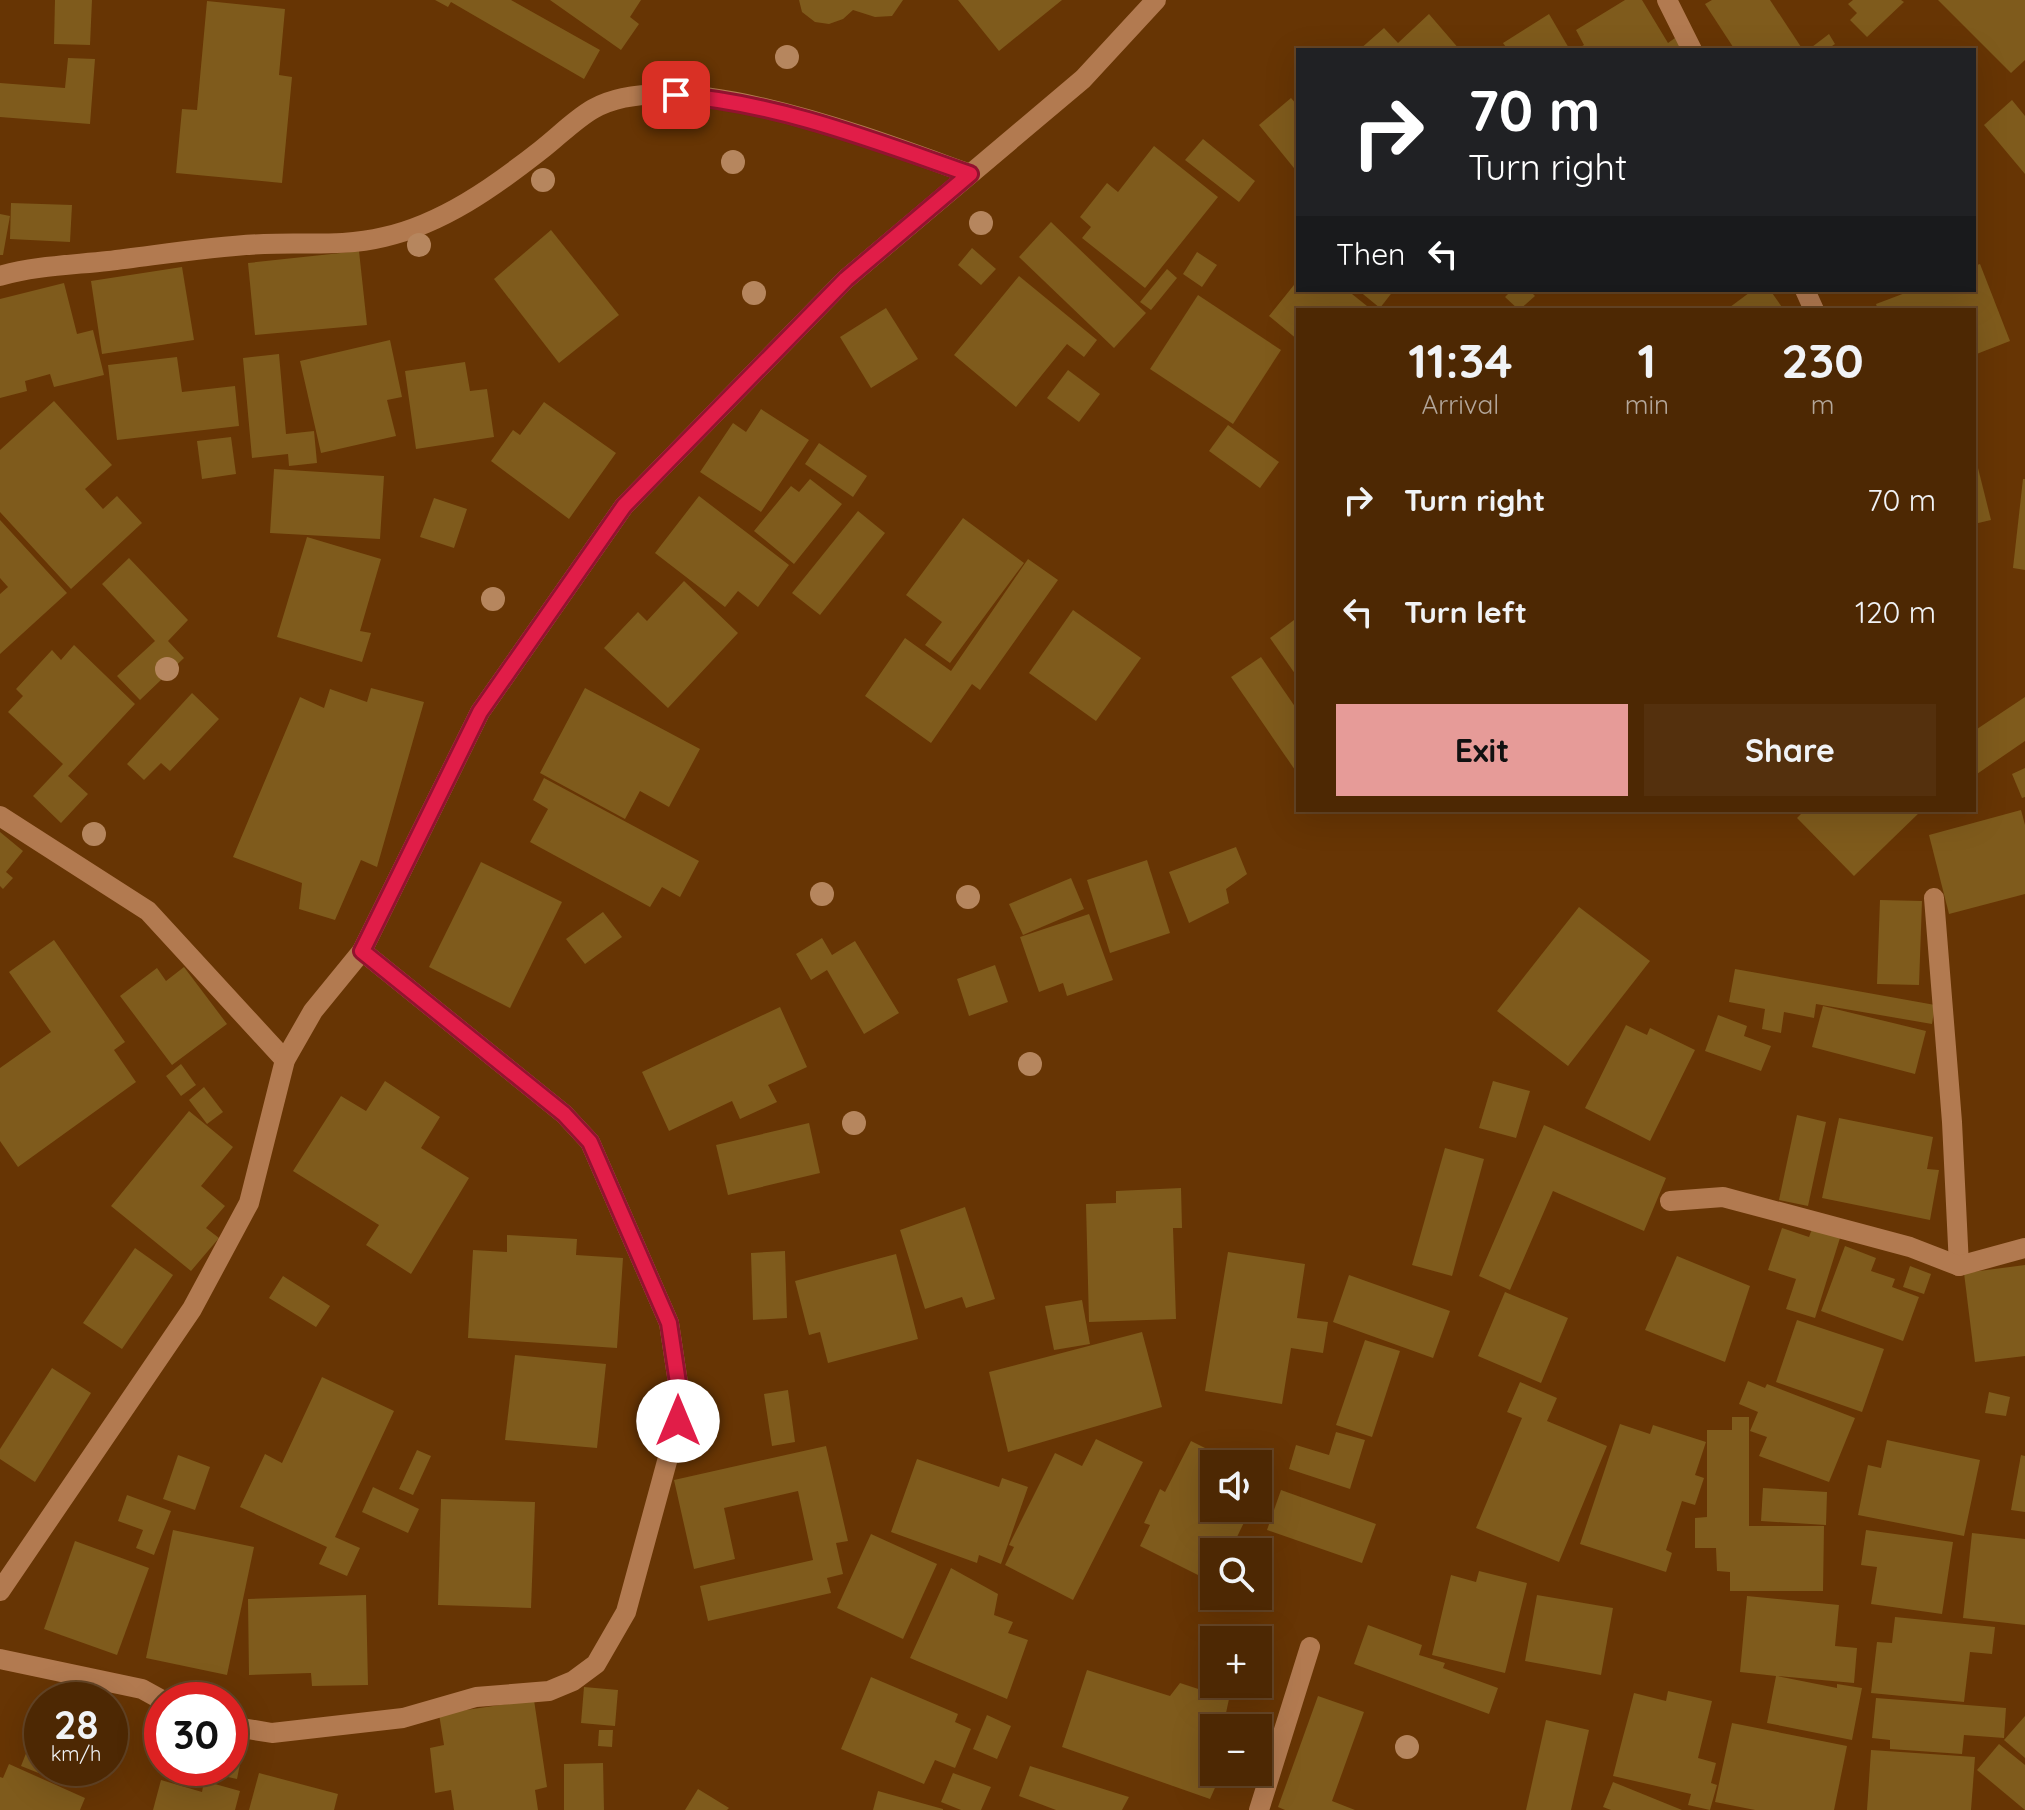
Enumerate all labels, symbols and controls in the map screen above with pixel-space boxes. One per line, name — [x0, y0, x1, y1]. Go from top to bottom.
pin — [642, 61, 710, 129]
icon: arrive — [654, 73, 698, 117]
text: 70 m — [1468, 75, 1600, 145]
icon: right — [1336, 80, 1440, 184]
text: Turn right — [1468, 144, 1627, 189]
icon: left — [1421, 232, 1465, 276]
text: Then — [1336, 235, 1405, 273]
text: 11:34 — [1408, 330, 1513, 390]
text: 1 — [1638, 330, 1656, 390]
text: 230 — [1781, 330, 1864, 390]
text: Arrival — [1421, 388, 1499, 421]
text: min — [1625, 388, 1669, 421]
text: m — [1811, 388, 1834, 421]
icon: right — [1336, 478, 1380, 522]
text: Turn right — [1404, 481, 1545, 519]
text: 70 m — [1867, 481, 1936, 519]
icon: left — [1336, 590, 1380, 634]
text: Turn left — [1404, 593, 1527, 631]
text: 120 m — [1855, 593, 1936, 631]
button: Exit — [1336, 704, 1628, 796]
button: Share — [1644, 704, 1936, 796]
position arrow — [636, 1379, 720, 1463]
map controls — [1200, 1450, 1272, 1786]
button: sound — [1200, 1450, 1272, 1522]
button: search — [1200, 1538, 1272, 1610]
button: + — [1200, 1626, 1272, 1698]
speed limit sign: 30 — [144, 1682, 248, 1786]
text: 28 — [54, 1699, 98, 1749]
button: − — [1200, 1714, 1272, 1786]
text: km/h — [51, 1741, 101, 1766]

